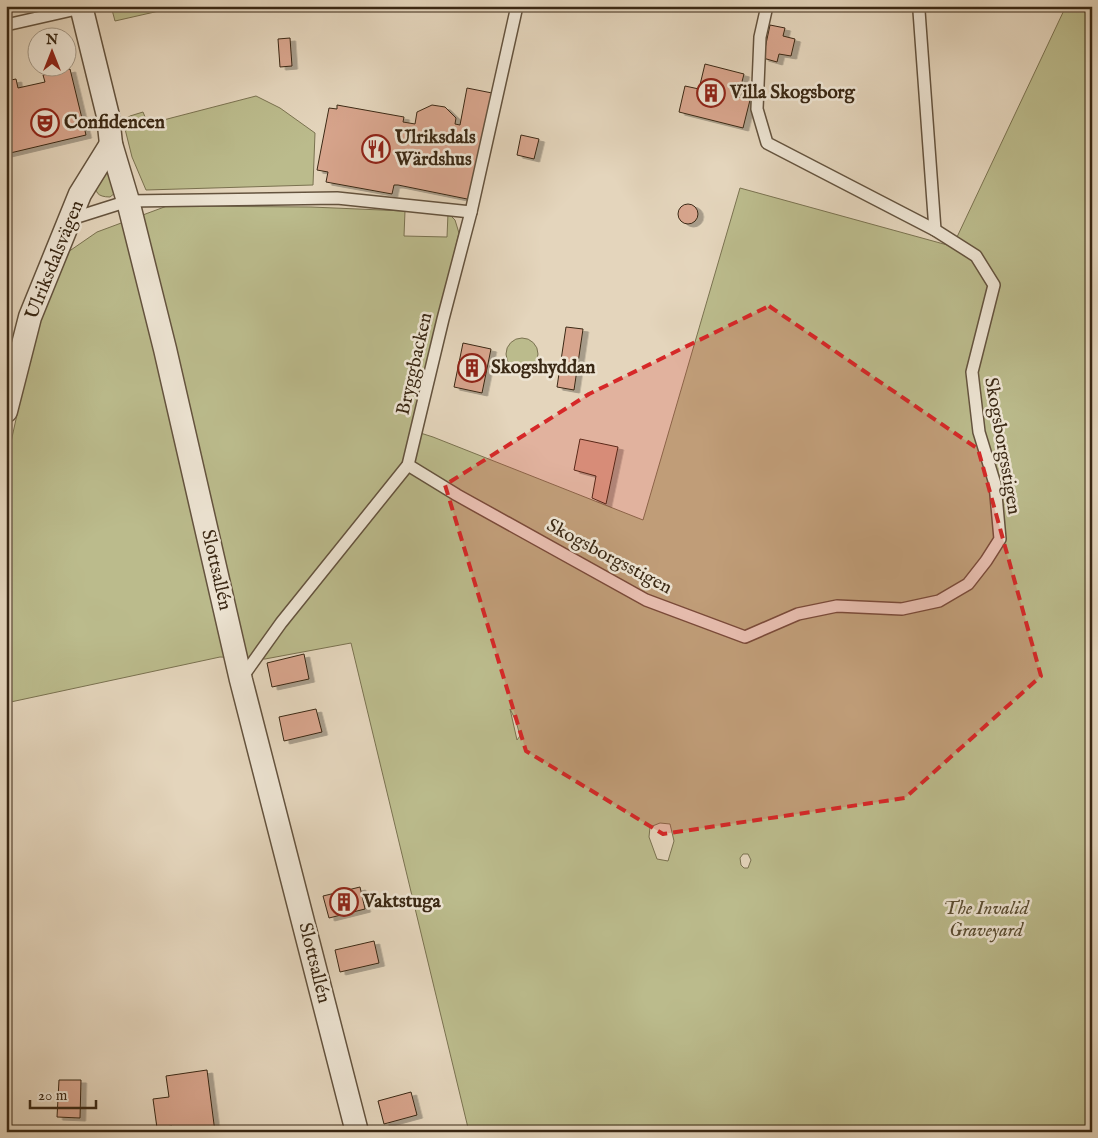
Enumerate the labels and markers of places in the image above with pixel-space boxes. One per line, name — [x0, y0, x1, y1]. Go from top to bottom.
building icon: Villa Skogsborg — [696, 78, 726, 108]
place label: Villa Skogsborg — [729, 81, 856, 105]
theatre icon: Confidencen — [30, 108, 60, 138]
place label: Confidencen — [64, 111, 165, 135]
place label: Ulriksdals Wärdshus — [394, 126, 476, 172]
restaurant icon: Ulriksdals Wärdshus — [361, 134, 391, 164]
building icon: Skogshyddan — [457, 353, 487, 383]
place label: Skogshyddan — [491, 356, 595, 380]
building icon: Vaktstuga — [329, 887, 359, 917]
place label: Vaktstuga — [362, 890, 441, 914]

